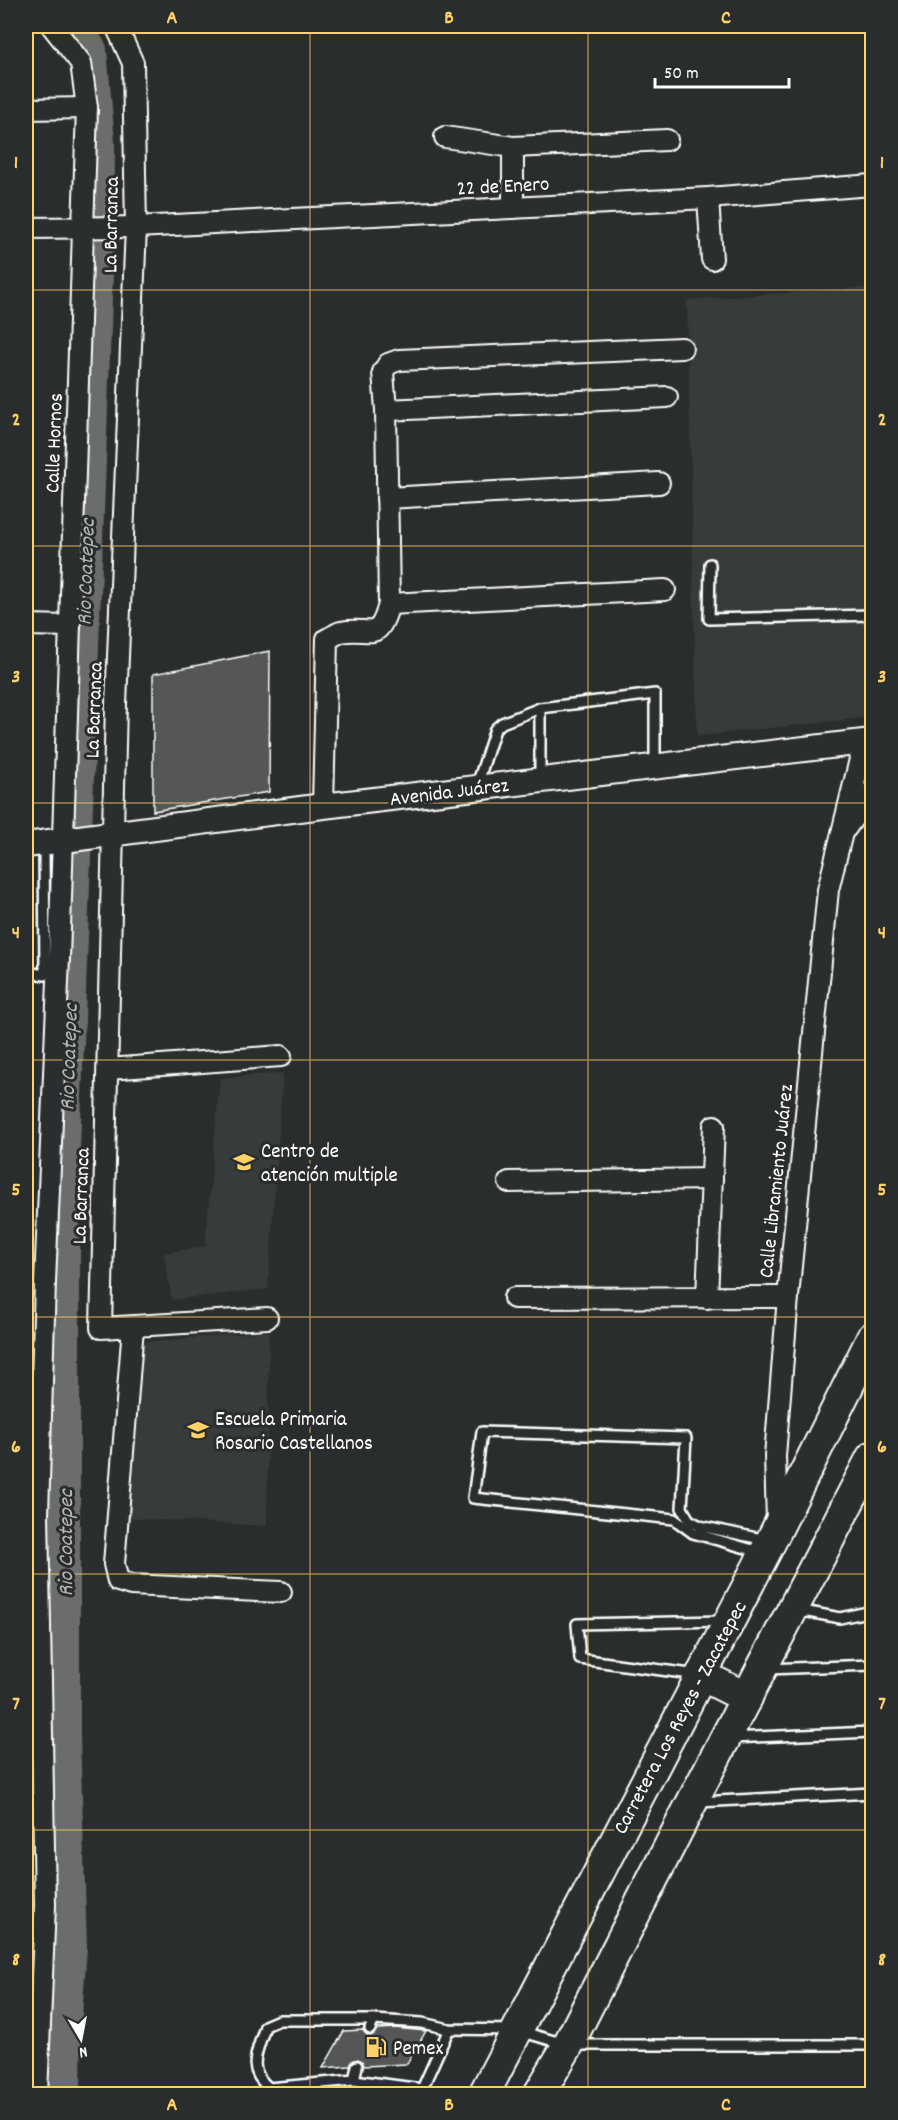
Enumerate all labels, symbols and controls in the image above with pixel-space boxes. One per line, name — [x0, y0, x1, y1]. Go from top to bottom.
text: A — [167, 5, 178, 33]
text: B — [444, 5, 454, 33]
text: C — [721, 5, 731, 33]
scale bar — [655, 51, 788, 89]
text: 50 m — [664, 62, 699, 87]
text: 1 — [14, 150, 18, 178]
text: 1 — [880, 150, 884, 178]
street label: 22 de Enero — [456, 171, 550, 205]
street label: La Barranca — [97, 175, 129, 274]
street label: Calle Hornos — [39, 393, 73, 494]
text: 2 — [12, 407, 20, 435]
text: 2 — [878, 407, 886, 435]
water label: Rio Coatepec — [70, 517, 105, 626]
street label: La Barranca — [79, 660, 113, 759]
text: 3 — [12, 664, 20, 692]
text: 3 — [878, 664, 886, 692]
street label: Avenida Juárez — [388, 772, 511, 816]
text: 4 — [12, 920, 20, 948]
text: 4 — [878, 920, 886, 948]
water label: Rio Coatepec — [53, 1002, 88, 1111]
street label: Calle Libramiento Juárez — [753, 1083, 803, 1280]
place label: Centro de atención multiple — [261, 1138, 398, 1192]
street label: La Barranca — [66, 1146, 100, 1245]
school or university icon: Centro de atención multiple — [232, 1150, 256, 1174]
text: 5 — [11, 1177, 21, 1205]
text: 5 — [877, 1177, 887, 1205]
place label: Escuela Primaria Rosario Castellanos — [215, 1406, 373, 1460]
school or university icon: Escuela Primaria Rosario Castellanos — [186, 1418, 210, 1442]
text: 6 — [11, 1434, 21, 1462]
text: 6 — [877, 1434, 887, 1462]
water label: Rio Coatepec — [52, 1488, 83, 1597]
street label: Carretera Los Reyes - Zacatepec — [607, 1596, 756, 1841]
text: 7 — [12, 1691, 20, 1719]
text: 7 — [878, 1691, 886, 1719]
text: 8 — [12, 1947, 20, 1975]
text: 8 — [878, 1947, 886, 1975]
north arrow — [51, 2009, 111, 2069]
fuel station icon: Pemex — [364, 2035, 388, 2059]
place label: Pemex — [393, 2035, 443, 2065]
text: N — [77, 2039, 89, 2063]
text: A — [167, 2092, 178, 2120]
text: B — [444, 2092, 454, 2120]
text: C — [721, 2092, 731, 2120]

